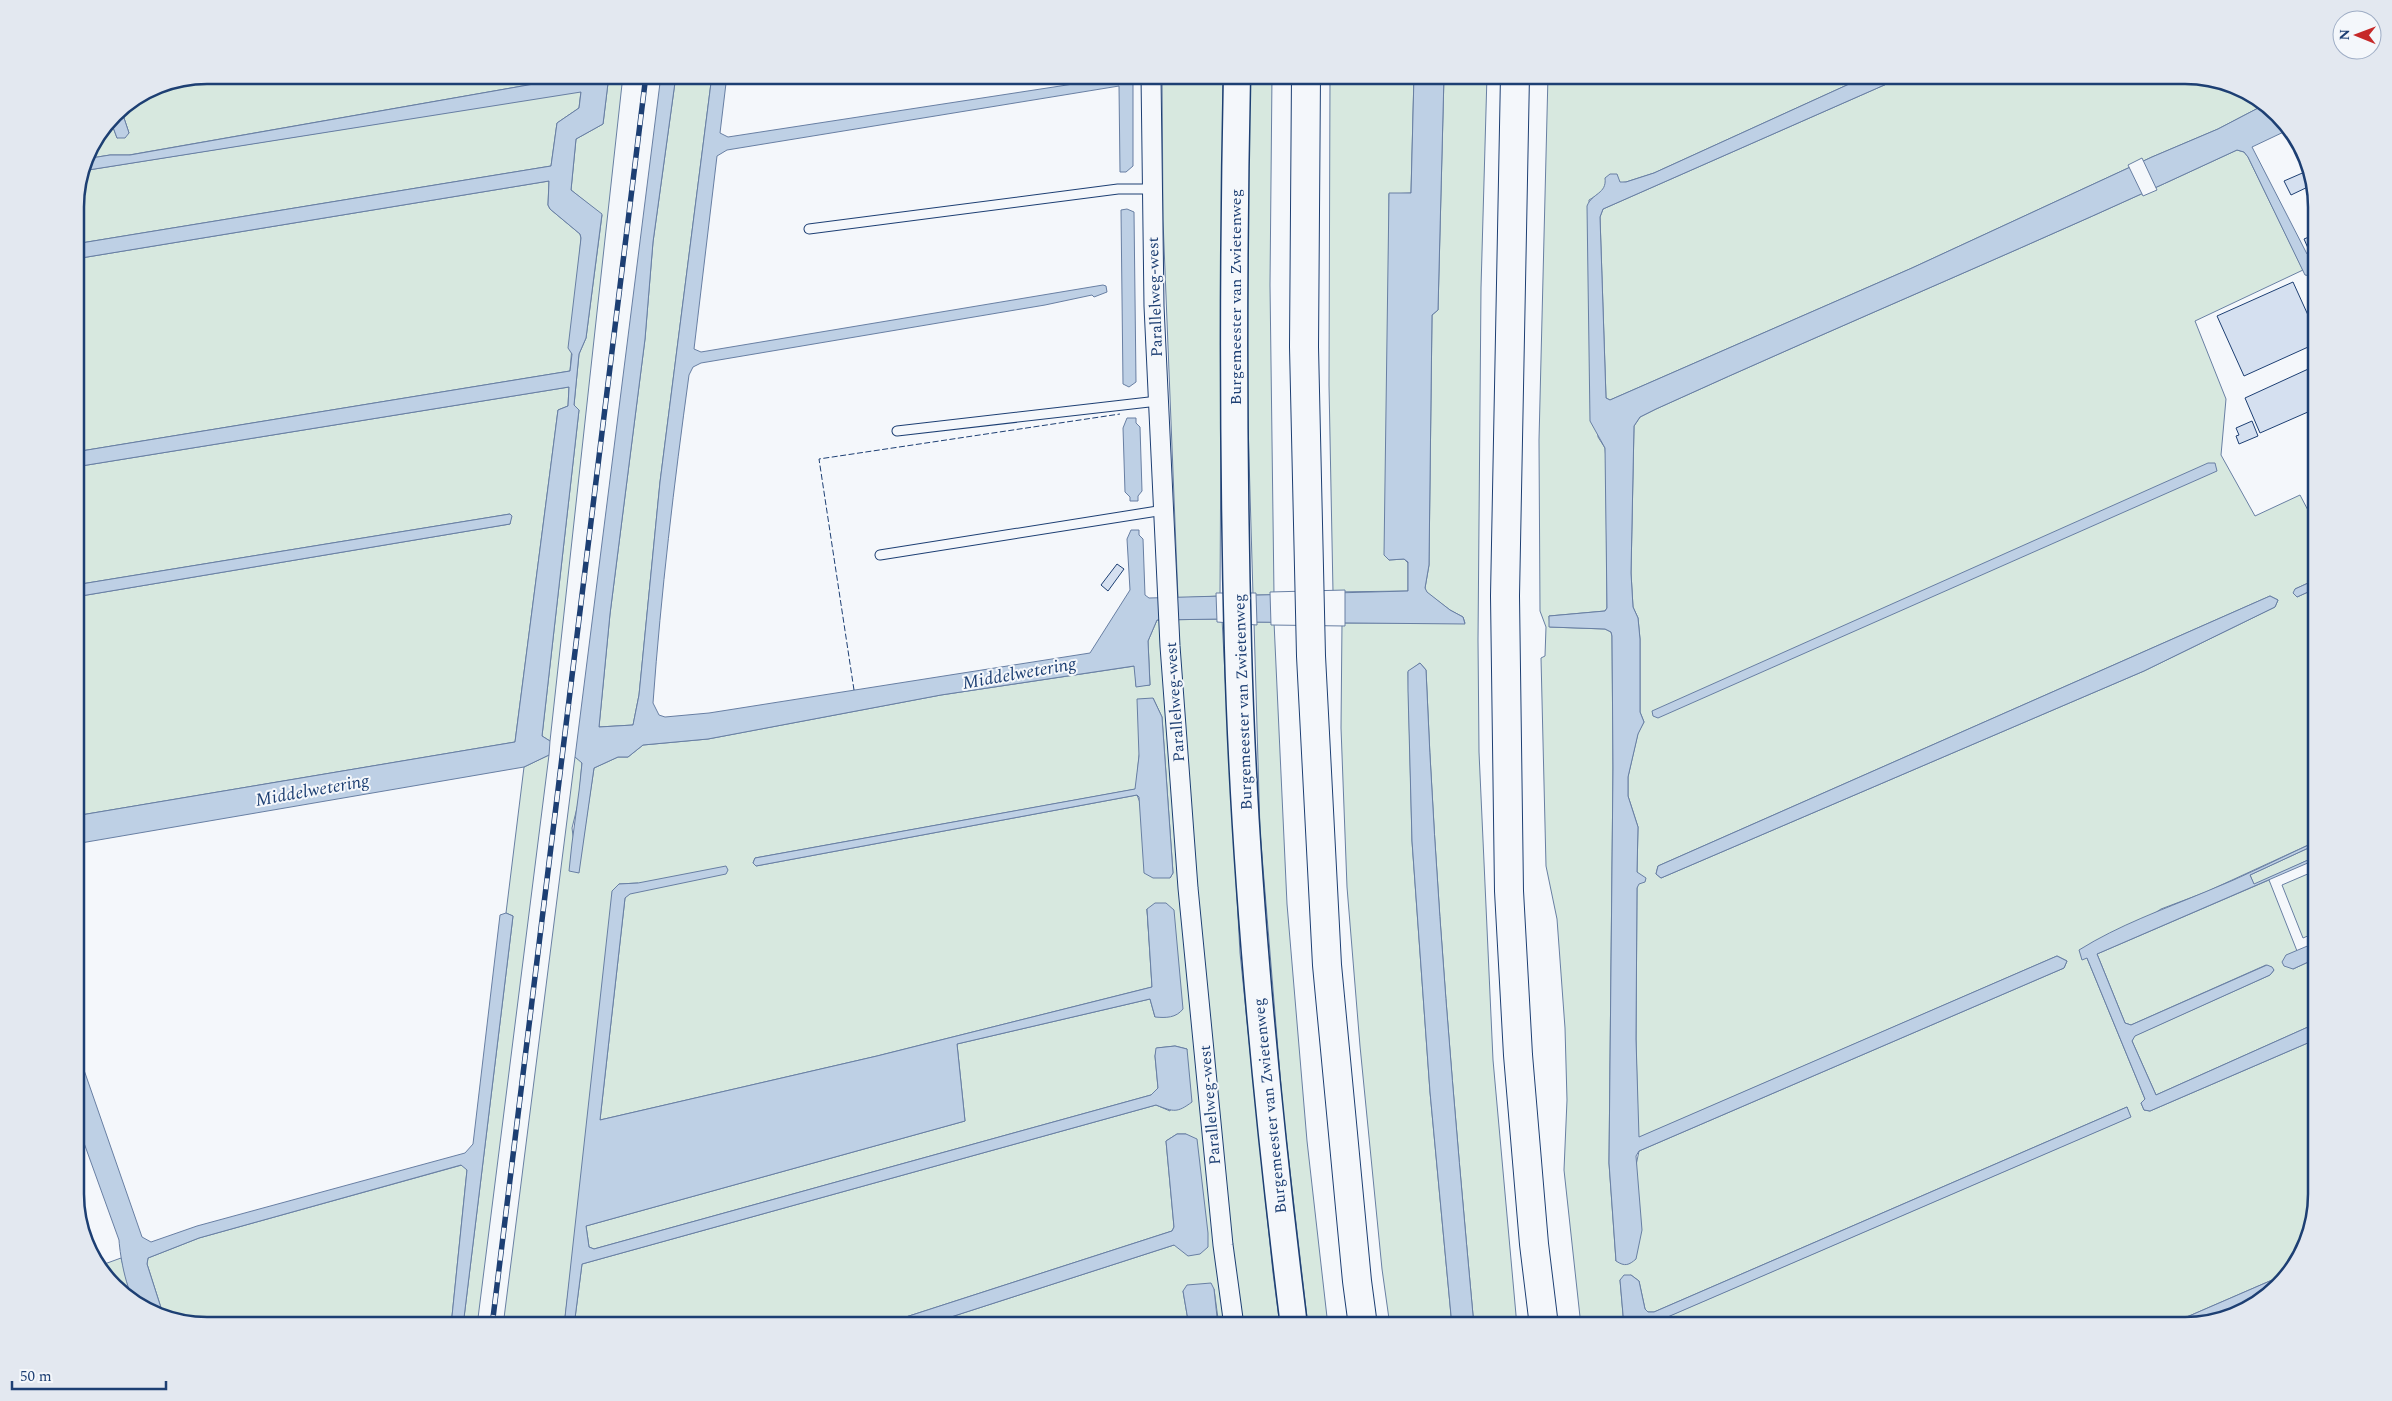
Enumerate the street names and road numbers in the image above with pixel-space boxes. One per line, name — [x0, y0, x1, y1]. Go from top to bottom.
street label: Burgemeester van Zwietenweg — [1224, 189, 1248, 405]
street label: Parallelweg-west — [1141, 236, 1169, 358]
street label: Burgemeester van Zwietenweg — [1227, 593, 1259, 811]
street label: Parallelweg-west — [1159, 641, 1191, 763]
street label: Burgemeester van Zwietenweg — [1247, 997, 1293, 1215]
street label: Parallelweg-west — [1193, 1044, 1227, 1166]

